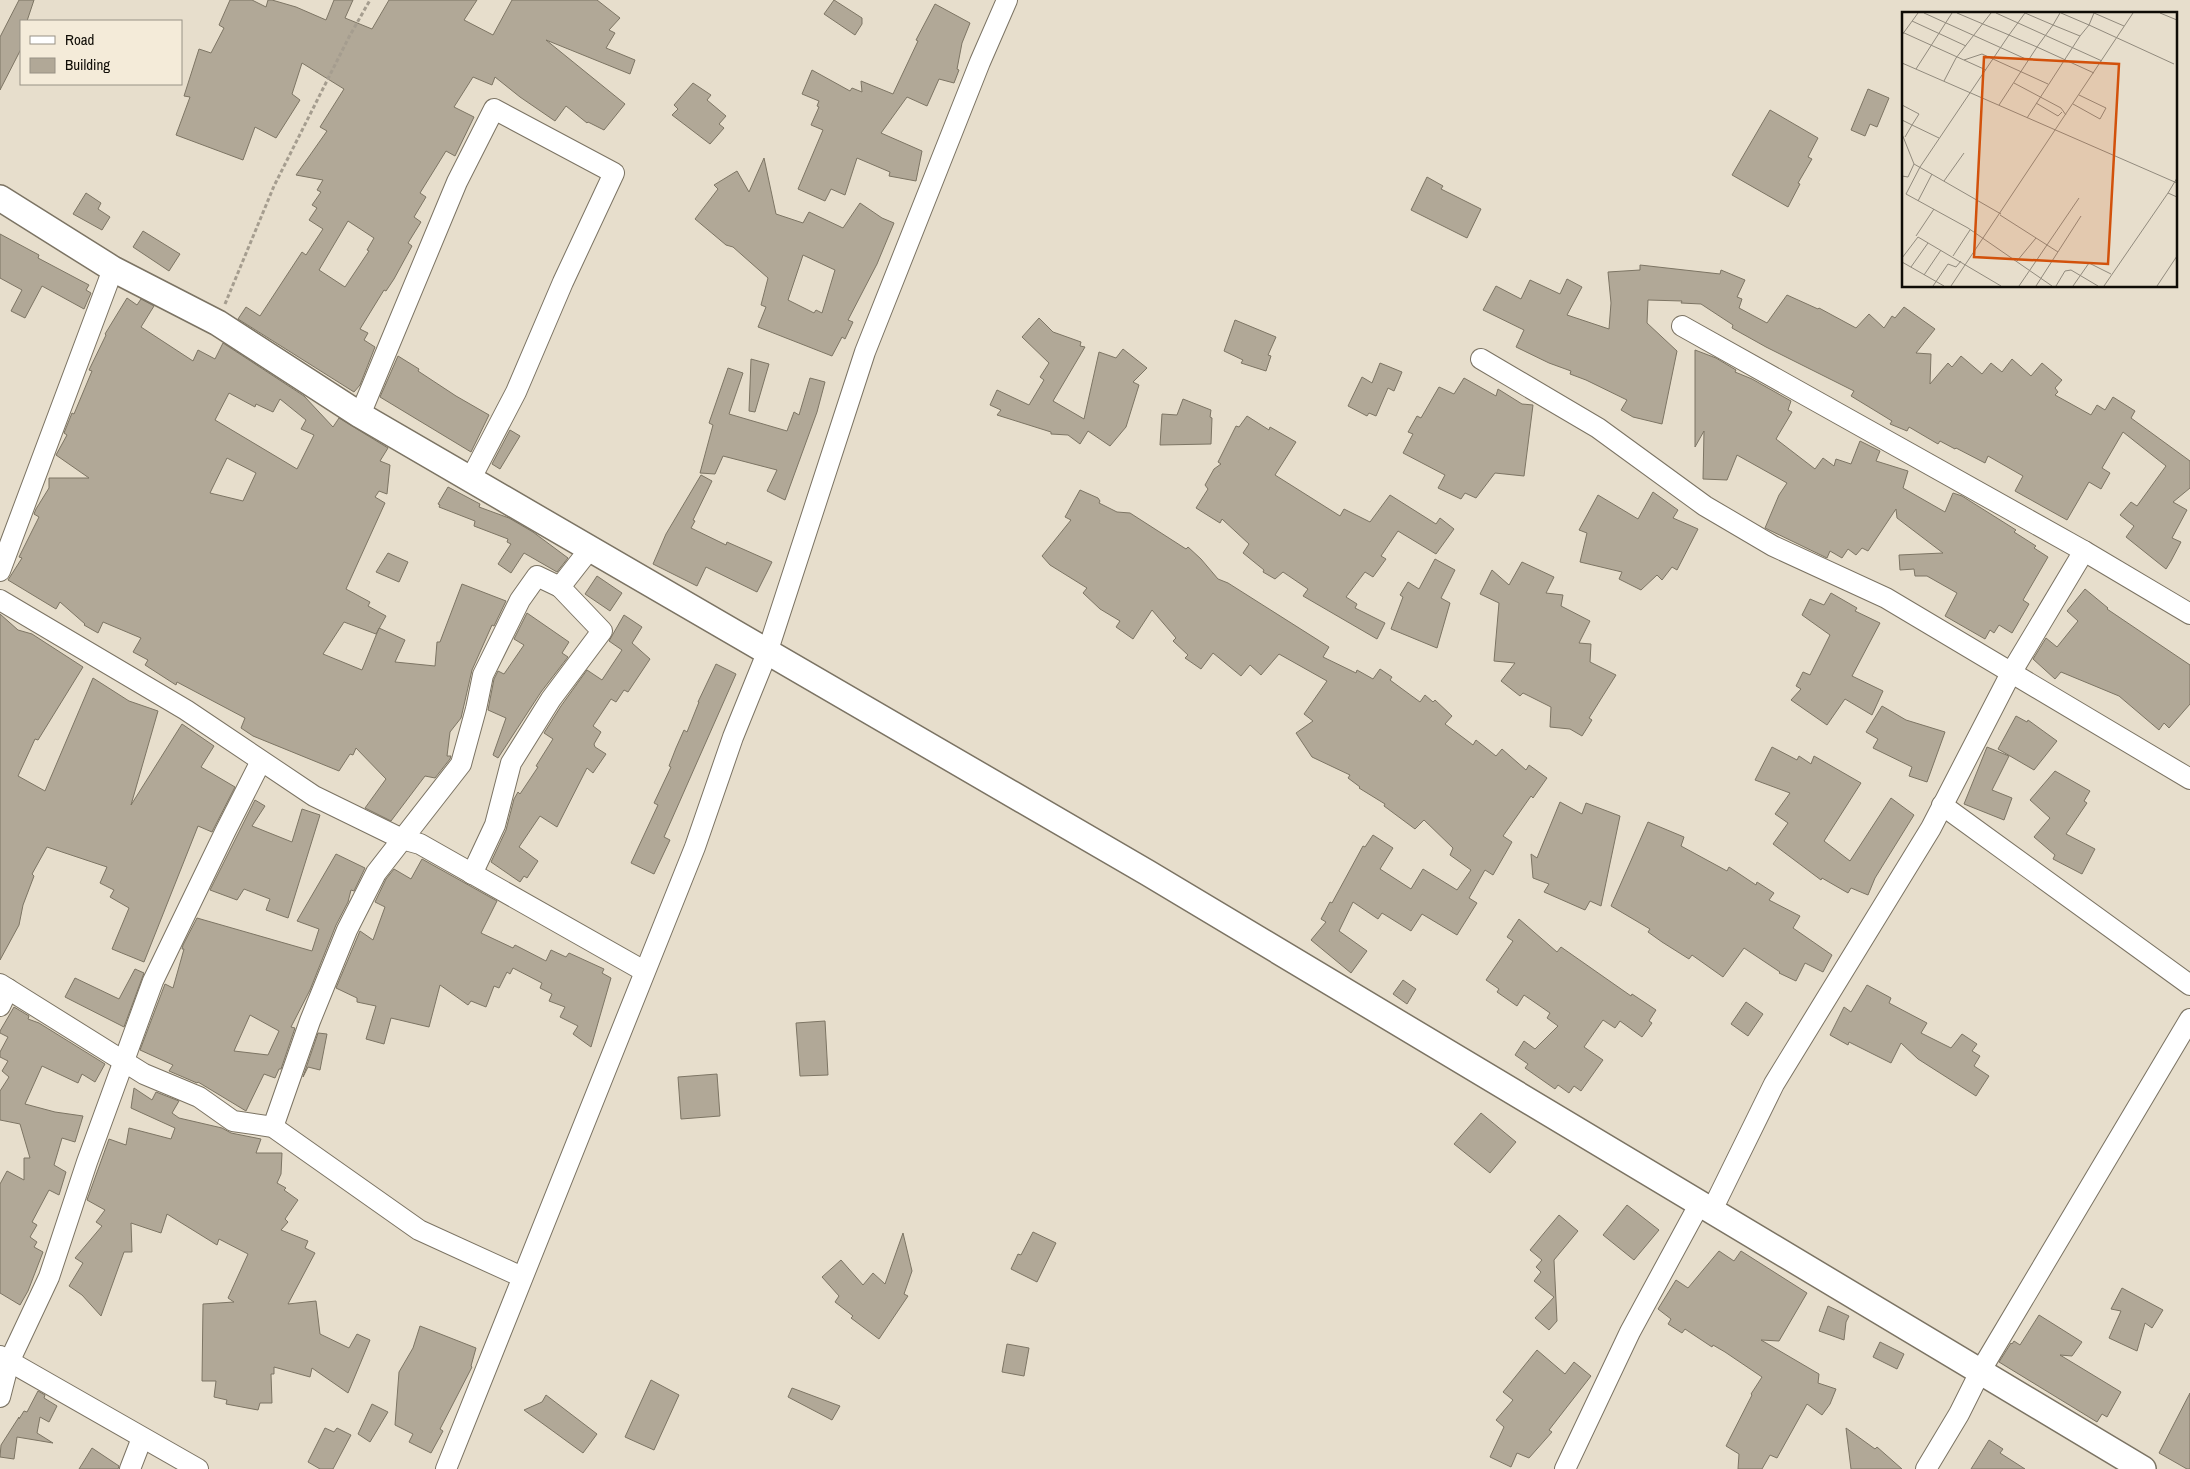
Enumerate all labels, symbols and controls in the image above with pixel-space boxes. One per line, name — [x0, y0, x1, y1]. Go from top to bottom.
inset map — [1902, 12, 2178, 288]
legend — [20, 20, 182, 85]
text: Road — [65, 29, 94, 50]
text: Building — [65, 54, 110, 75]

